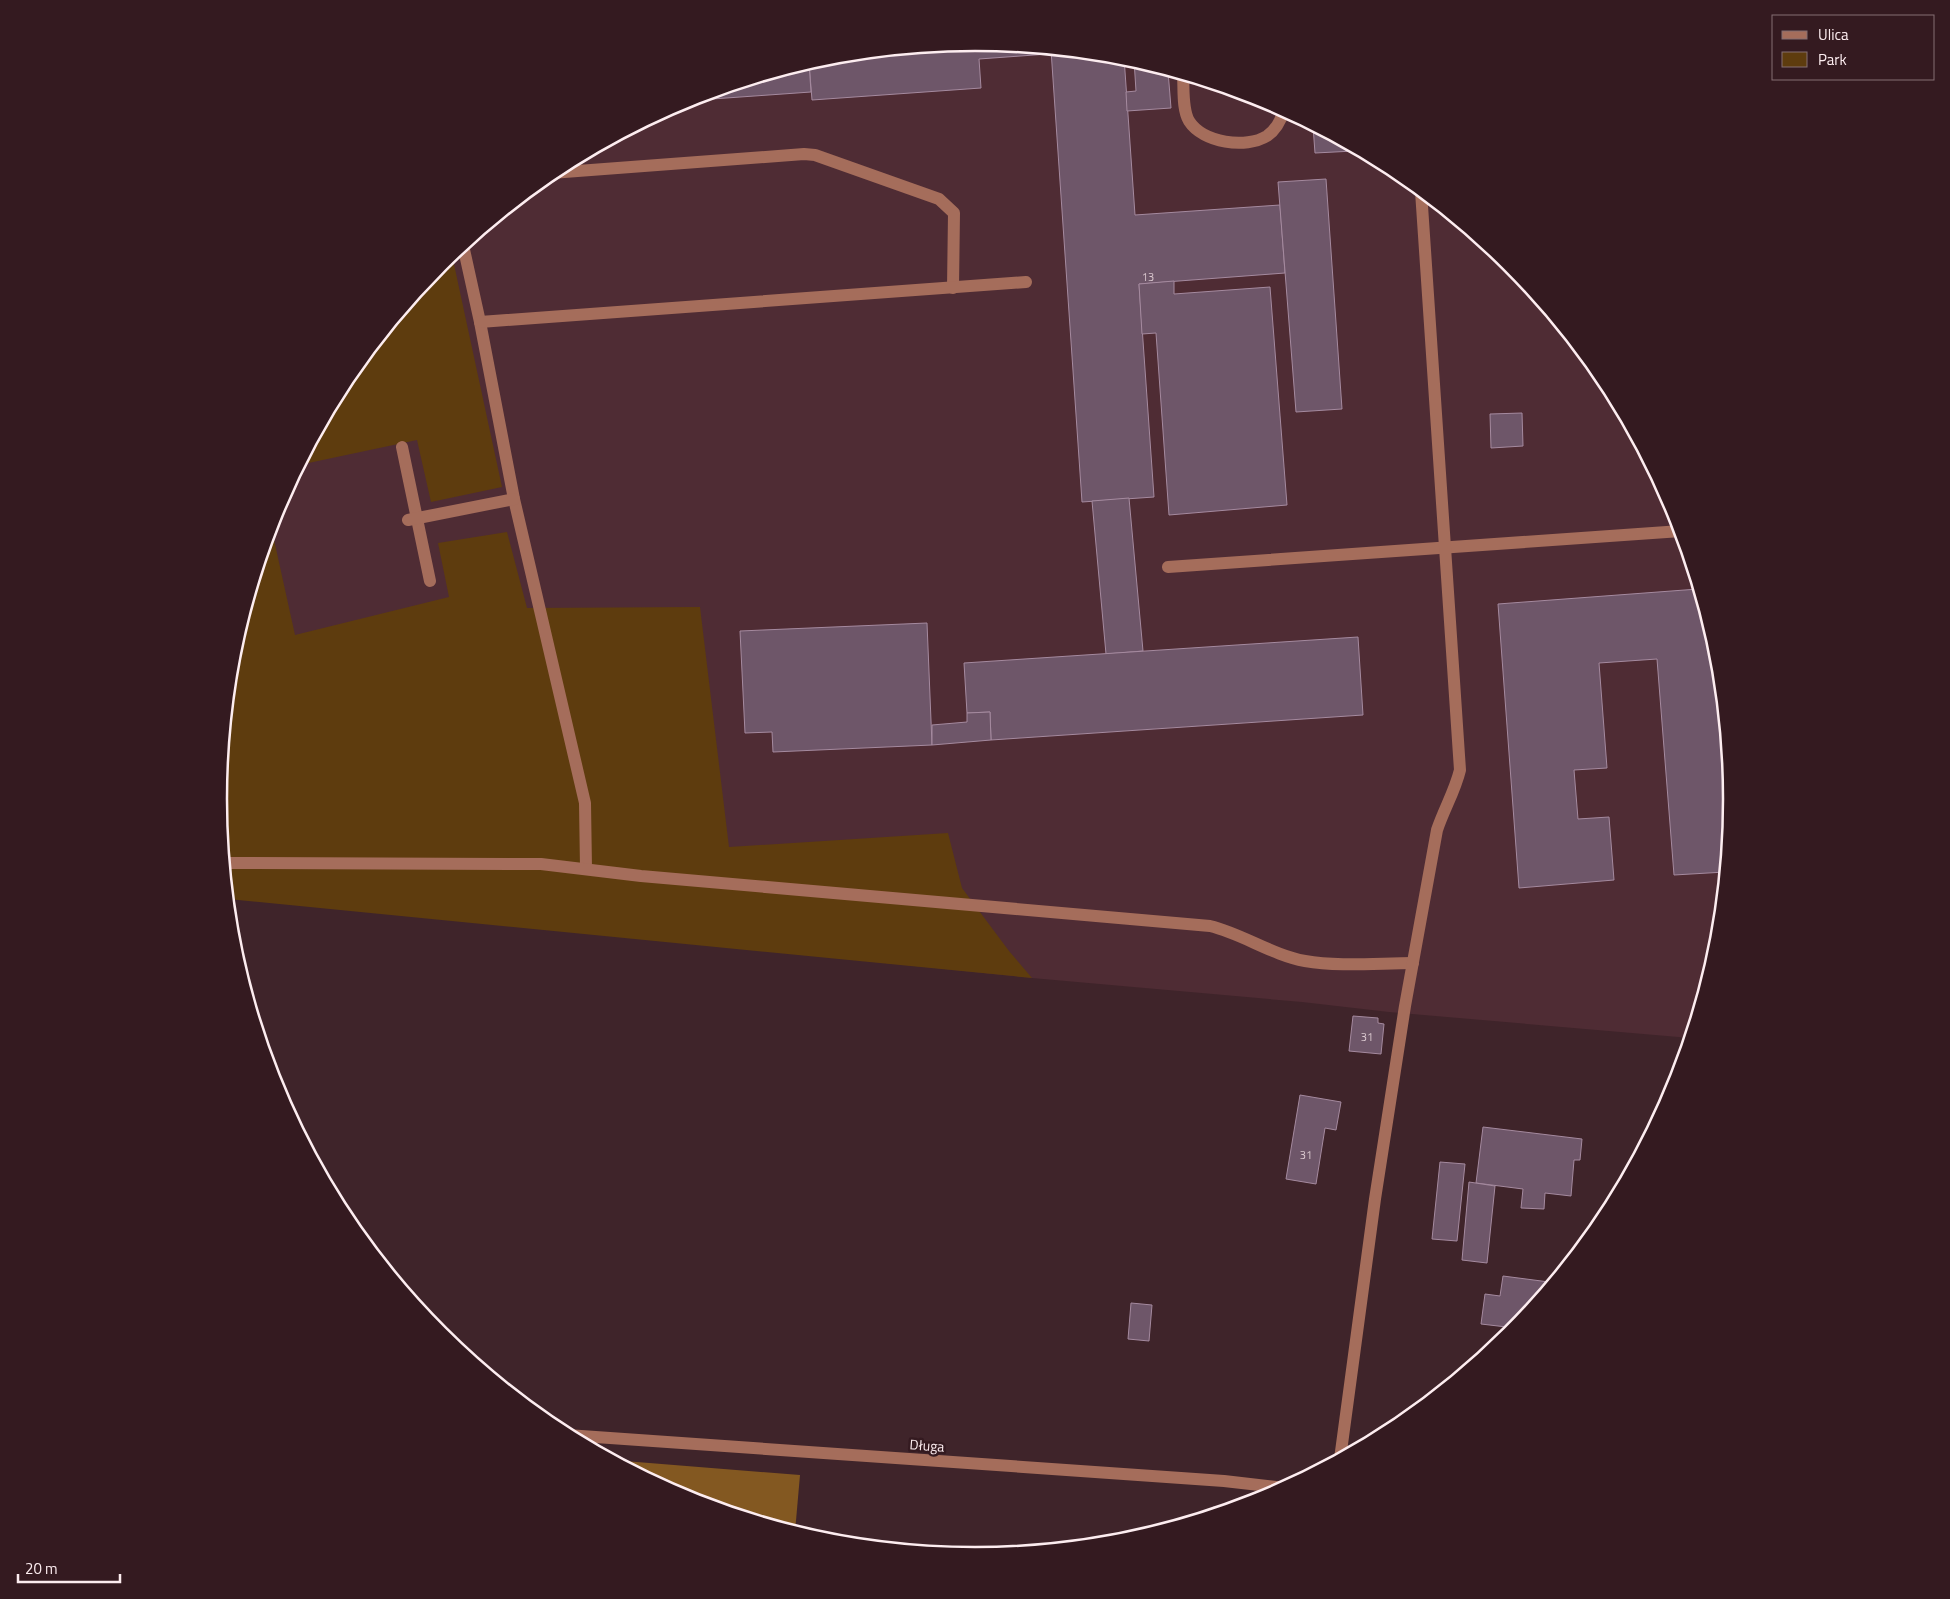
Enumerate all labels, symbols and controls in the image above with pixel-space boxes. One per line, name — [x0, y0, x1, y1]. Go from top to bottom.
legend — [1772, 15, 1935, 80]
text: Ulica — [1818, 23, 1849, 46]
text: Park — [1818, 48, 1847, 71]
house number: 13 — [1142, 269, 1154, 285]
house number: 31 — [1361, 1029, 1373, 1045]
house number: 31 — [1300, 1147, 1312, 1163]
street label: Długa — [909, 1433, 945, 1457]
scale bar — [18, 1552, 120, 1584]
text: 20 m — [25, 1557, 58, 1580]

